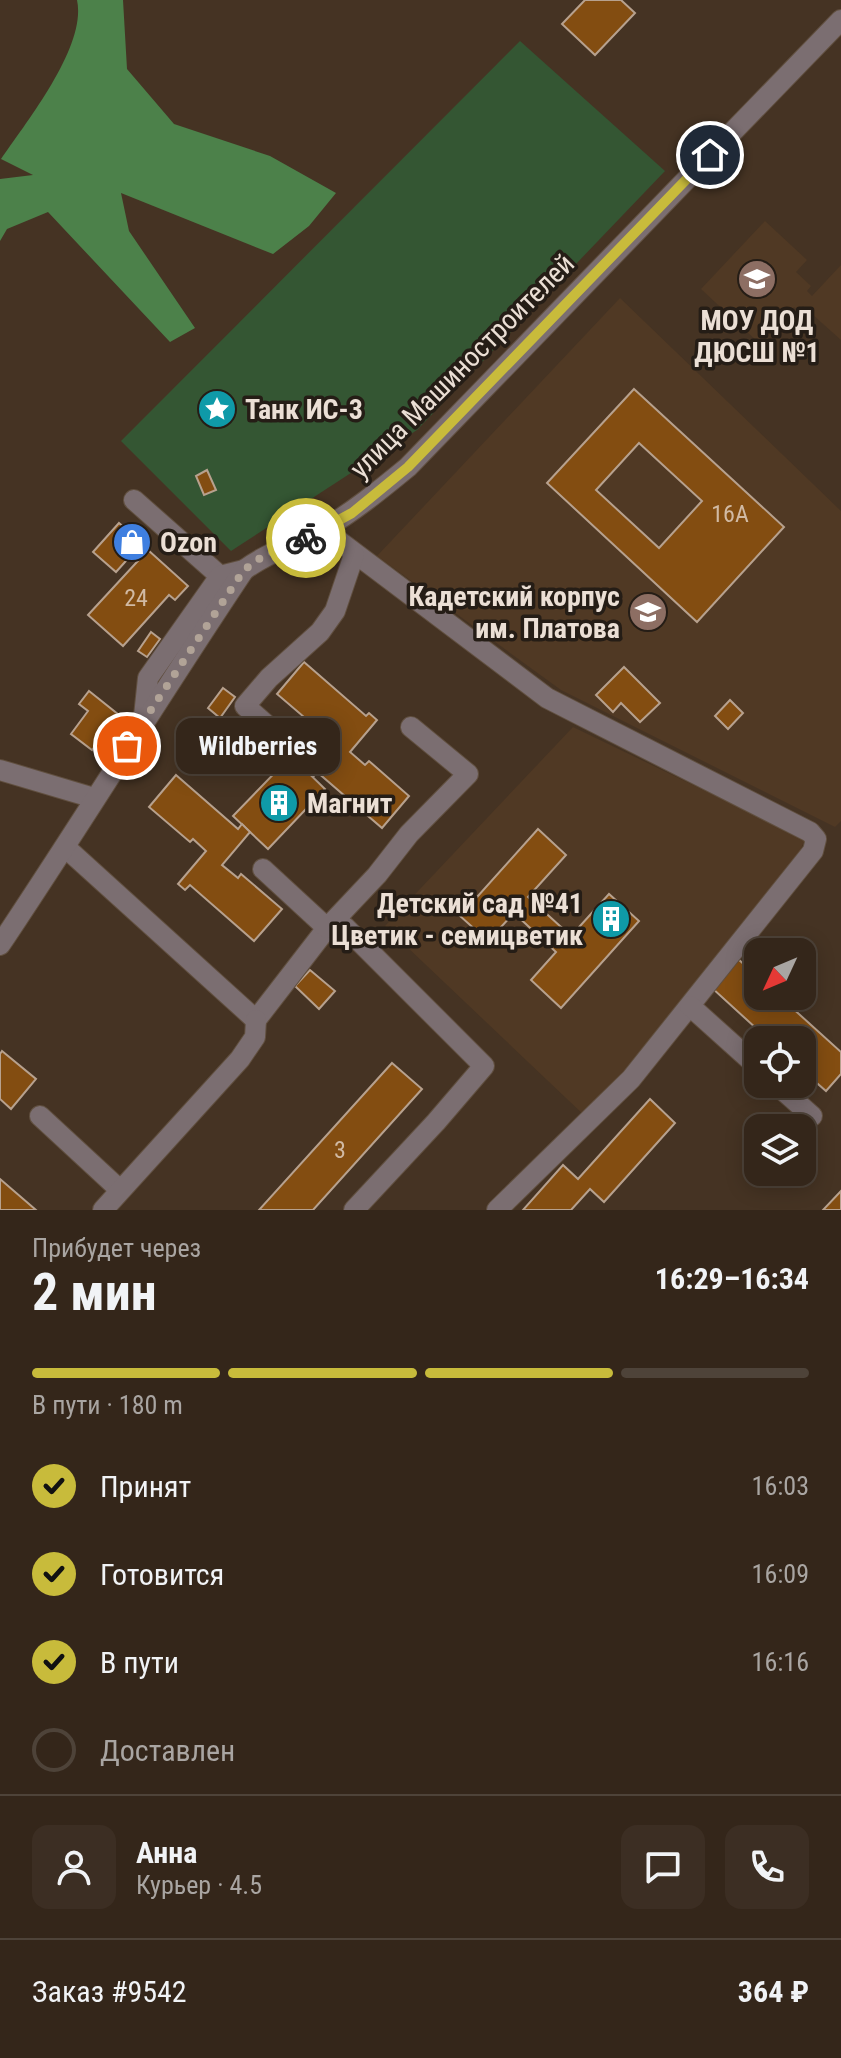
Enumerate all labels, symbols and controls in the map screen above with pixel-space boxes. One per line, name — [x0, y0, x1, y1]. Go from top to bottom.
pin — [676, 121, 744, 189]
icon: home — [688, 133, 732, 177]
street label: улица Машиностроителей — [343, 247, 581, 485]
school or university icon: МОУ ДОД ДЮСШ №1 — [736, 258, 778, 300]
place label: МОУ ДОД ДЮСШ №1 — [694, 304, 820, 369]
place icon: Танк ИС-3 — [196, 388, 238, 430]
place label: Танк ИС-3 — [245, 393, 363, 426]
courier — [266, 498, 346, 578]
house number: 16А — [711, 500, 749, 528]
icon: bike — [284, 516, 328, 560]
shop icon: Ozon — [111, 521, 153, 563]
place label: Ozon — [160, 526, 217, 559]
place label: Кадетский корпус им. Платова — [408, 580, 620, 645]
house number: 24 — [124, 584, 148, 612]
school or university icon: Кадетский корпус им. Платова — [627, 591, 669, 633]
pin — [93, 712, 161, 780]
callout: Wildberries — [175, 718, 339, 774]
icon: bag — [105, 724, 149, 768]
text: Wildberries — [199, 731, 317, 761]
building icon: Магнит — [258, 782, 300, 824]
place label: Магнит — [307, 787, 393, 820]
place label: Детский сад №41 Цветик - семицветик — [331, 887, 583, 952]
building icon: Детский сад №41 Цветик - семицветик — [590, 898, 632, 940]
north arrow — [744, 938, 816, 1010]
map controls — [744, 938, 816, 1186]
button: locate — [744, 1026, 816, 1098]
button: layers — [744, 1114, 816, 1186]
house number: 3 — [334, 1136, 346, 1164]
text: Прибудет через — [32, 1233, 201, 1263]
text: 16:29–16:34 — [655, 1261, 809, 1296]
text: 2 мин — [32, 1262, 157, 1323]
text: В пути · 180 m — [32, 1390, 183, 1420]
icon: check — [32, 1464, 76, 1508]
text: Принят — [100, 1469, 191, 1504]
text: 16:03 — [752, 1471, 809, 1501]
icon: check — [32, 1552, 76, 1596]
text: Готовится — [100, 1557, 224, 1592]
text: 16:09 — [752, 1559, 809, 1589]
icon: check — [32, 1640, 76, 1684]
text: В пути — [100, 1645, 179, 1680]
text: 16:16 — [752, 1647, 809, 1677]
text: Доставлен — [100, 1733, 235, 1768]
button: person — [32, 1825, 116, 1909]
button: chat — [621, 1825, 705, 1909]
button: phone — [725, 1825, 809, 1909]
text: Анна — [136, 1835, 197, 1870]
text: Курьер · 4.5 — [136, 1870, 262, 1900]
text: Заказ #9542 — [32, 1974, 187, 2009]
text: 364 ₽ — [738, 1974, 809, 2009]

